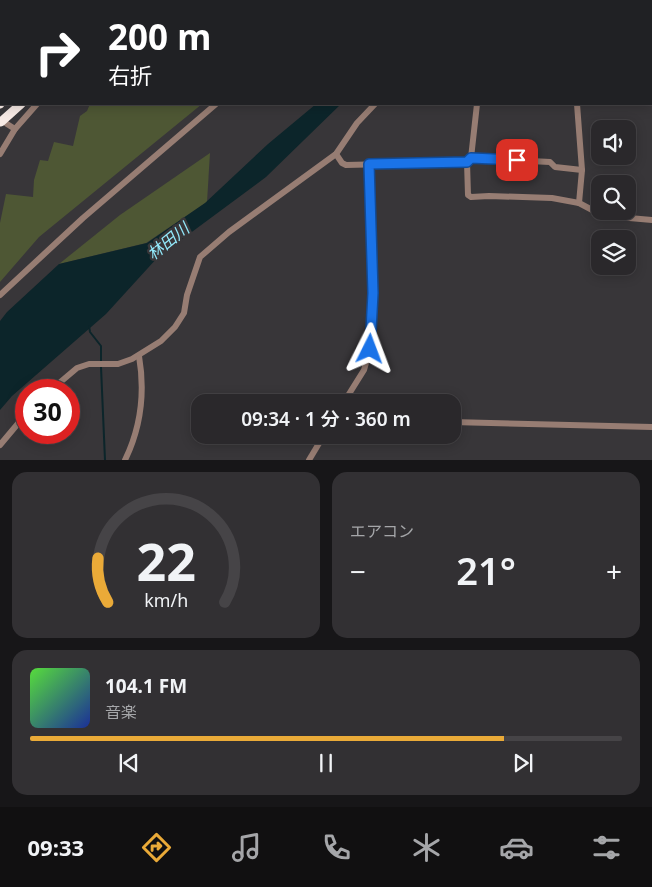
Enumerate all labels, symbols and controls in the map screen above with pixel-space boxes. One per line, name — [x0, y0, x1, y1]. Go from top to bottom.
text: 200 m — [108, 13, 211, 60]
icon: right — [25, 20, 90, 85]
text: 右折 — [108, 60, 152, 90]
map controls — [591, 120, 636, 275]
button: sound — [591, 120, 636, 165]
pin — [496, 139, 538, 181]
icon: arrive — [503, 146, 531, 174]
button: search — [591, 175, 636, 220]
water label: 林田川 — [142, 216, 195, 265]
button: layers — [591, 230, 636, 275]
position arrow — [343, 322, 395, 374]
speed limit sign: 30 — [15, 379, 80, 444]
text: 09:34 · 1 分 · 360 m — [241, 406, 411, 432]
text: エアコン — [350, 520, 414, 542]
text: 22 — [136, 525, 196, 596]
text: 21° — [456, 544, 516, 596]
text: − — [350, 552, 366, 590]
text: + — [606, 552, 622, 590]
text: km/h — [144, 588, 188, 612]
text: 104.1 FM — [105, 673, 187, 699]
text: 音楽 — [105, 701, 137, 723]
icon: previous — [115, 749, 143, 777]
icon: pause — [312, 749, 340, 777]
icon: next — [509, 749, 537, 777]
icon: directions — [139, 830, 174, 865]
icon: music — [229, 830, 264, 865]
icon: phone — [319, 830, 354, 865]
icon: climate — [409, 830, 444, 865]
icon: car — [499, 830, 534, 865]
icon: filters — [589, 830, 624, 865]
text: 09:33 — [28, 832, 84, 862]

